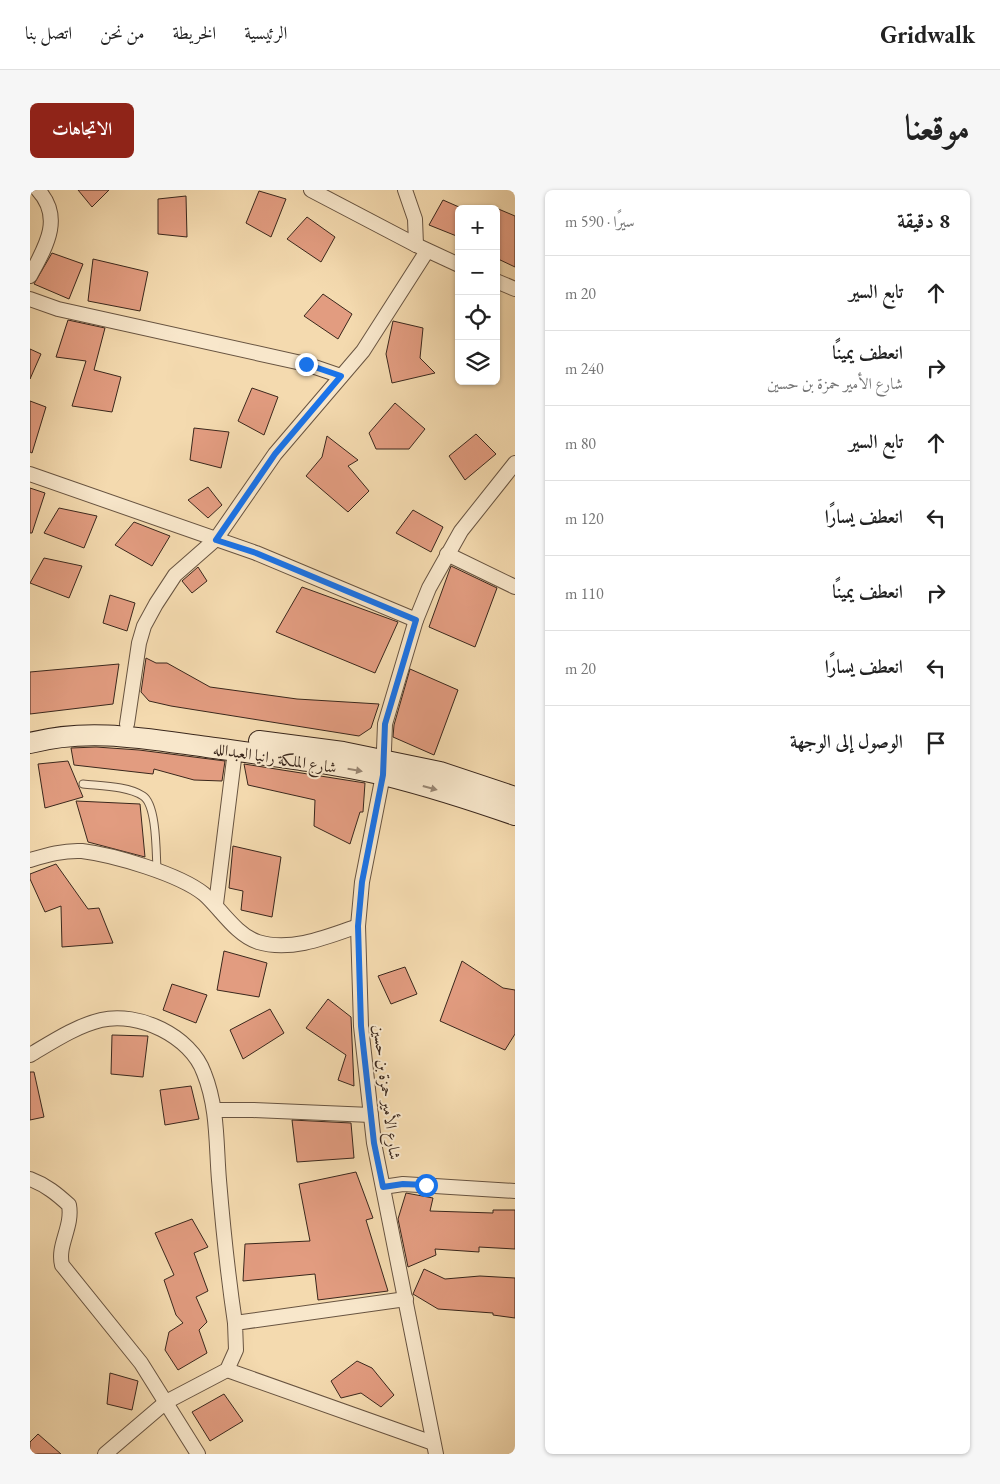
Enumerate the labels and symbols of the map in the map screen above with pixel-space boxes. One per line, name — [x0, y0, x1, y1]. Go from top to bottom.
route end — [295, 353, 318, 376]
street label: شارع الملكة رانيا العبدالله — [211, 738, 338, 781]
one-way arrow — [348, 767, 364, 775]
one-way arrow — [422, 784, 437, 792]
street label: شارع الأمير حمزة بن حسين — [365, 1023, 407, 1161]
route start — [415, 1174, 438, 1197]

